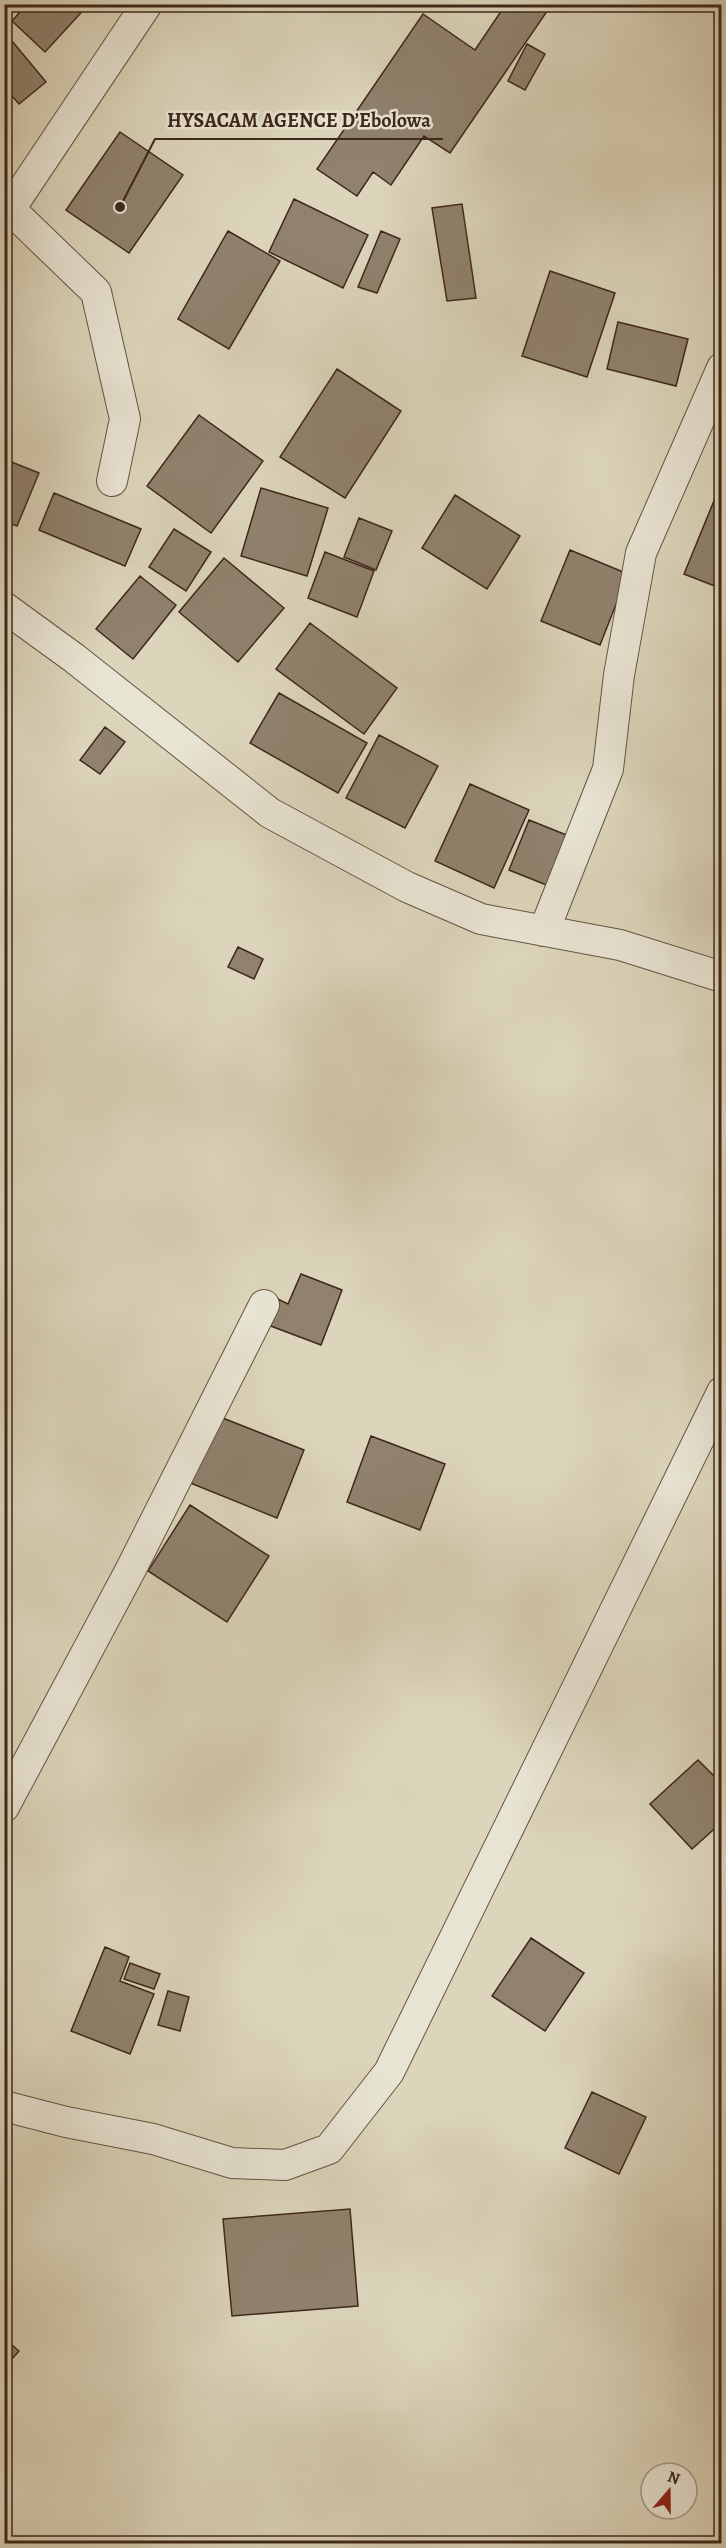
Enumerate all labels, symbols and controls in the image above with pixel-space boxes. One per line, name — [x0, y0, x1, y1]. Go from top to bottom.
callout: HYSACAM AGENCE D’Ebolowa — [155, 101, 443, 139]
text: HYSACAM AGENCE D’Ebolowa — [167, 107, 431, 134]
north arrow — [639, 2461, 699, 2521]
text: N — [665, 2466, 683, 2490]

